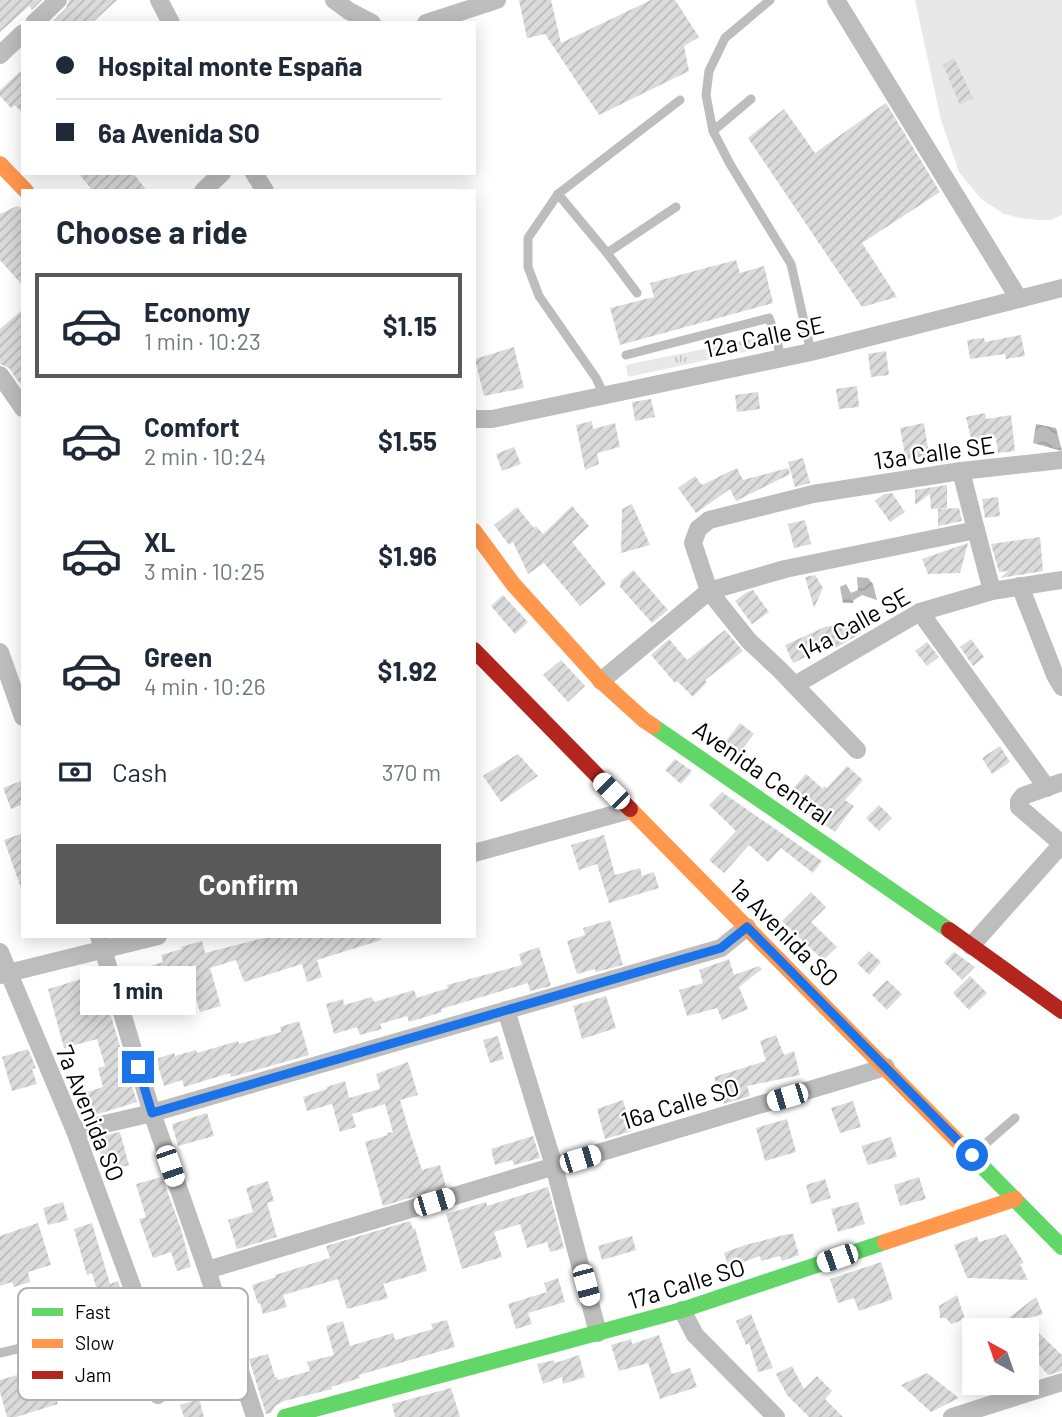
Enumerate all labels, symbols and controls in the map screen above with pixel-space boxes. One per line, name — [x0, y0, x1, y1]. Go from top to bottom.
text: Hospital monte España — [98, 50, 363, 81]
text: 6a Avenida SO — [98, 117, 260, 148]
text: Choose a ride — [56, 212, 248, 250]
icon: car — [60, 294, 123, 357]
text: Economy — [144, 296, 250, 327]
street label: 12a Calle SE — [701, 309, 827, 363]
text: $1.15 — [383, 310, 437, 341]
text: 1 min · 10:23 — [144, 327, 261, 355]
icon: car — [60, 409, 123, 472]
text: Comfort — [144, 411, 240, 442]
text: $1.55 — [378, 425, 437, 456]
street label: 13a Calle SE — [872, 429, 996, 475]
text: 2 min · 10:24 — [144, 442, 266, 470]
icon: car — [60, 524, 123, 587]
text: XL — [144, 526, 175, 557]
text: $1.96 — [378, 540, 437, 571]
text: 3 min · 10:25 — [144, 557, 265, 585]
street label: 14a Calle SE — [793, 581, 915, 665]
icon: car — [60, 639, 123, 702]
text: Green — [144, 641, 212, 672]
text: $1.92 — [378, 655, 437, 686]
text: 4 min · 10:26 — [144, 672, 266, 700]
street label: Avenida Central — [688, 714, 838, 830]
icon: cash — [56, 753, 94, 791]
text: Cash — [112, 756, 167, 787]
text: 370 m — [382, 758, 441, 786]
car — [589, 769, 634, 813]
button: Confirm — [56, 844, 441, 924]
street label: 1a Avenida SO — [725, 872, 845, 992]
callout: 1 min — [80, 965, 196, 1014]
text: 1 min — [113, 976, 163, 1004]
street label: 7a Avenida SO — [51, 1041, 131, 1185]
route end — [122, 1051, 154, 1083]
street label: 16a Calle SO — [617, 1071, 743, 1135]
car — [764, 1081, 811, 1113]
route start — [956, 1139, 988, 1171]
car — [154, 1143, 187, 1189]
car — [557, 1143, 604, 1175]
car — [411, 1186, 458, 1218]
car — [814, 1241, 861, 1275]
street label: 17a Calle SO — [624, 1251, 748, 1315]
car — [571, 1262, 602, 1308]
legend — [18, 1288, 248, 1400]
text: Fast — [75, 1300, 111, 1323]
north arrow — [962, 1318, 1040, 1395]
map controls — [962, 1318, 1039, 1395]
text: Slow — [75, 1331, 114, 1354]
text: Jam — [75, 1363, 111, 1386]

